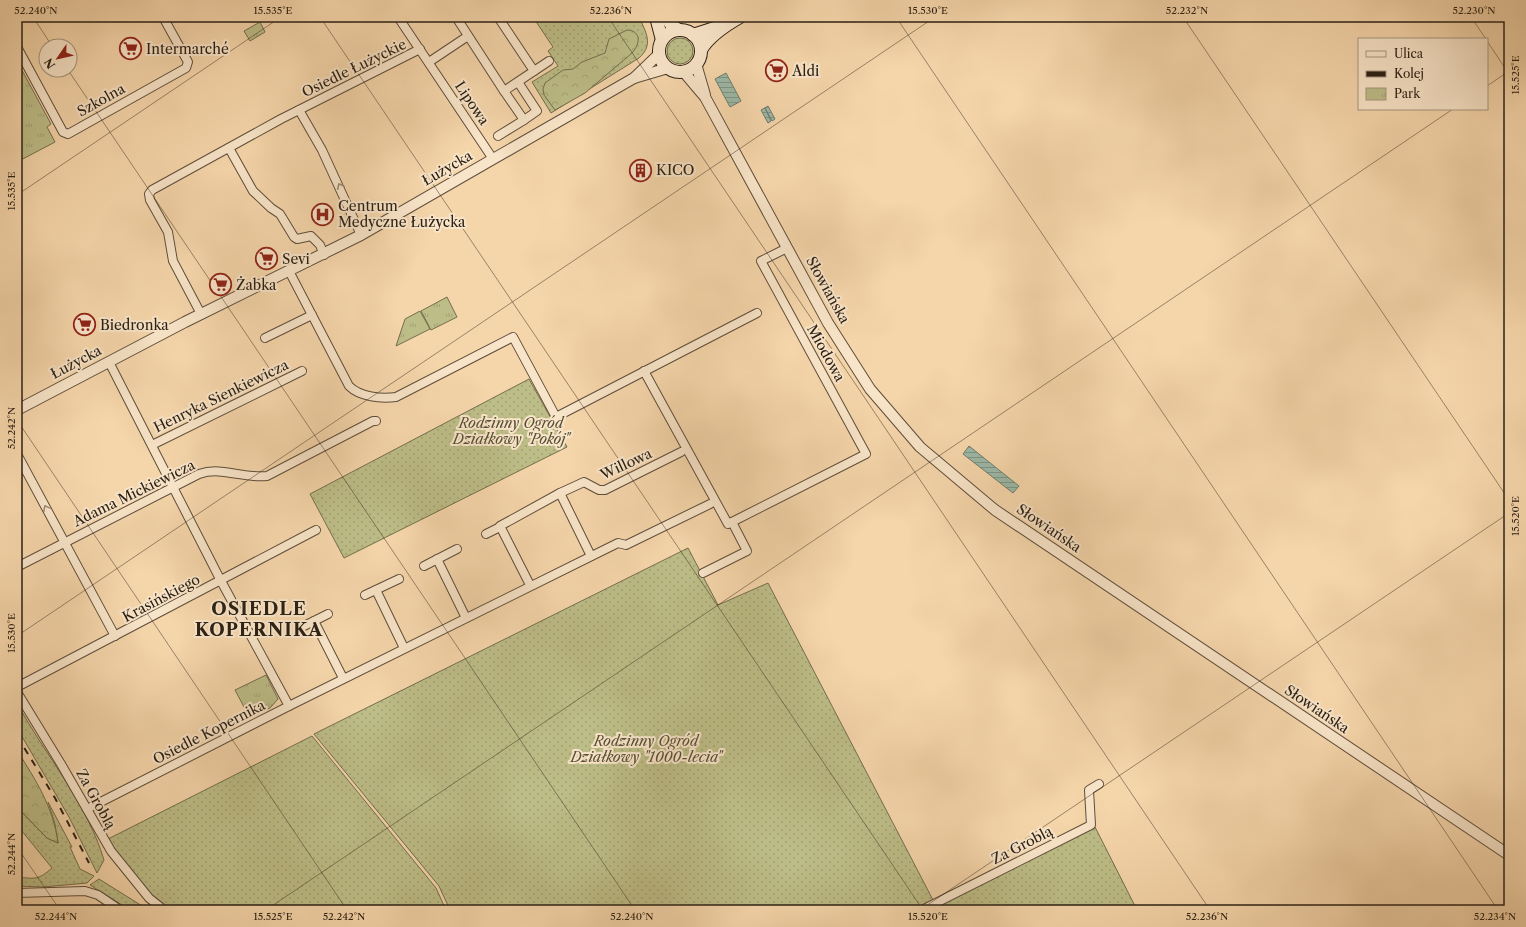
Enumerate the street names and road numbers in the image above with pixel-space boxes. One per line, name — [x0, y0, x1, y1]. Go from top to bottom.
street label: Osiedle Łużyckie — [299, 35, 409, 101]
street label: Lipowa — [451, 78, 493, 129]
street label: Szkolna — [74, 79, 129, 120]
street label: Łużycka — [419, 146, 476, 190]
street label: Słowiańska — [802, 253, 854, 327]
street label: Miodowa — [803, 321, 849, 385]
street label: Łużycka — [48, 341, 105, 383]
street label: Henryka Sienkiewicza — [151, 355, 292, 436]
street label: Willowa — [597, 444, 655, 484]
street label: Adama Mickiewicza — [69, 455, 199, 531]
street label: Słowiańska — [1013, 500, 1085, 556]
street label: Krasińskiego — [119, 570, 203, 626]
street label: Słowiańska — [1281, 681, 1353, 737]
street label: Osiedle Kopernika — [150, 696, 269, 768]
street label: Za Groblą — [72, 766, 120, 833]
street label: Za Groblą — [989, 822, 1056, 868]

